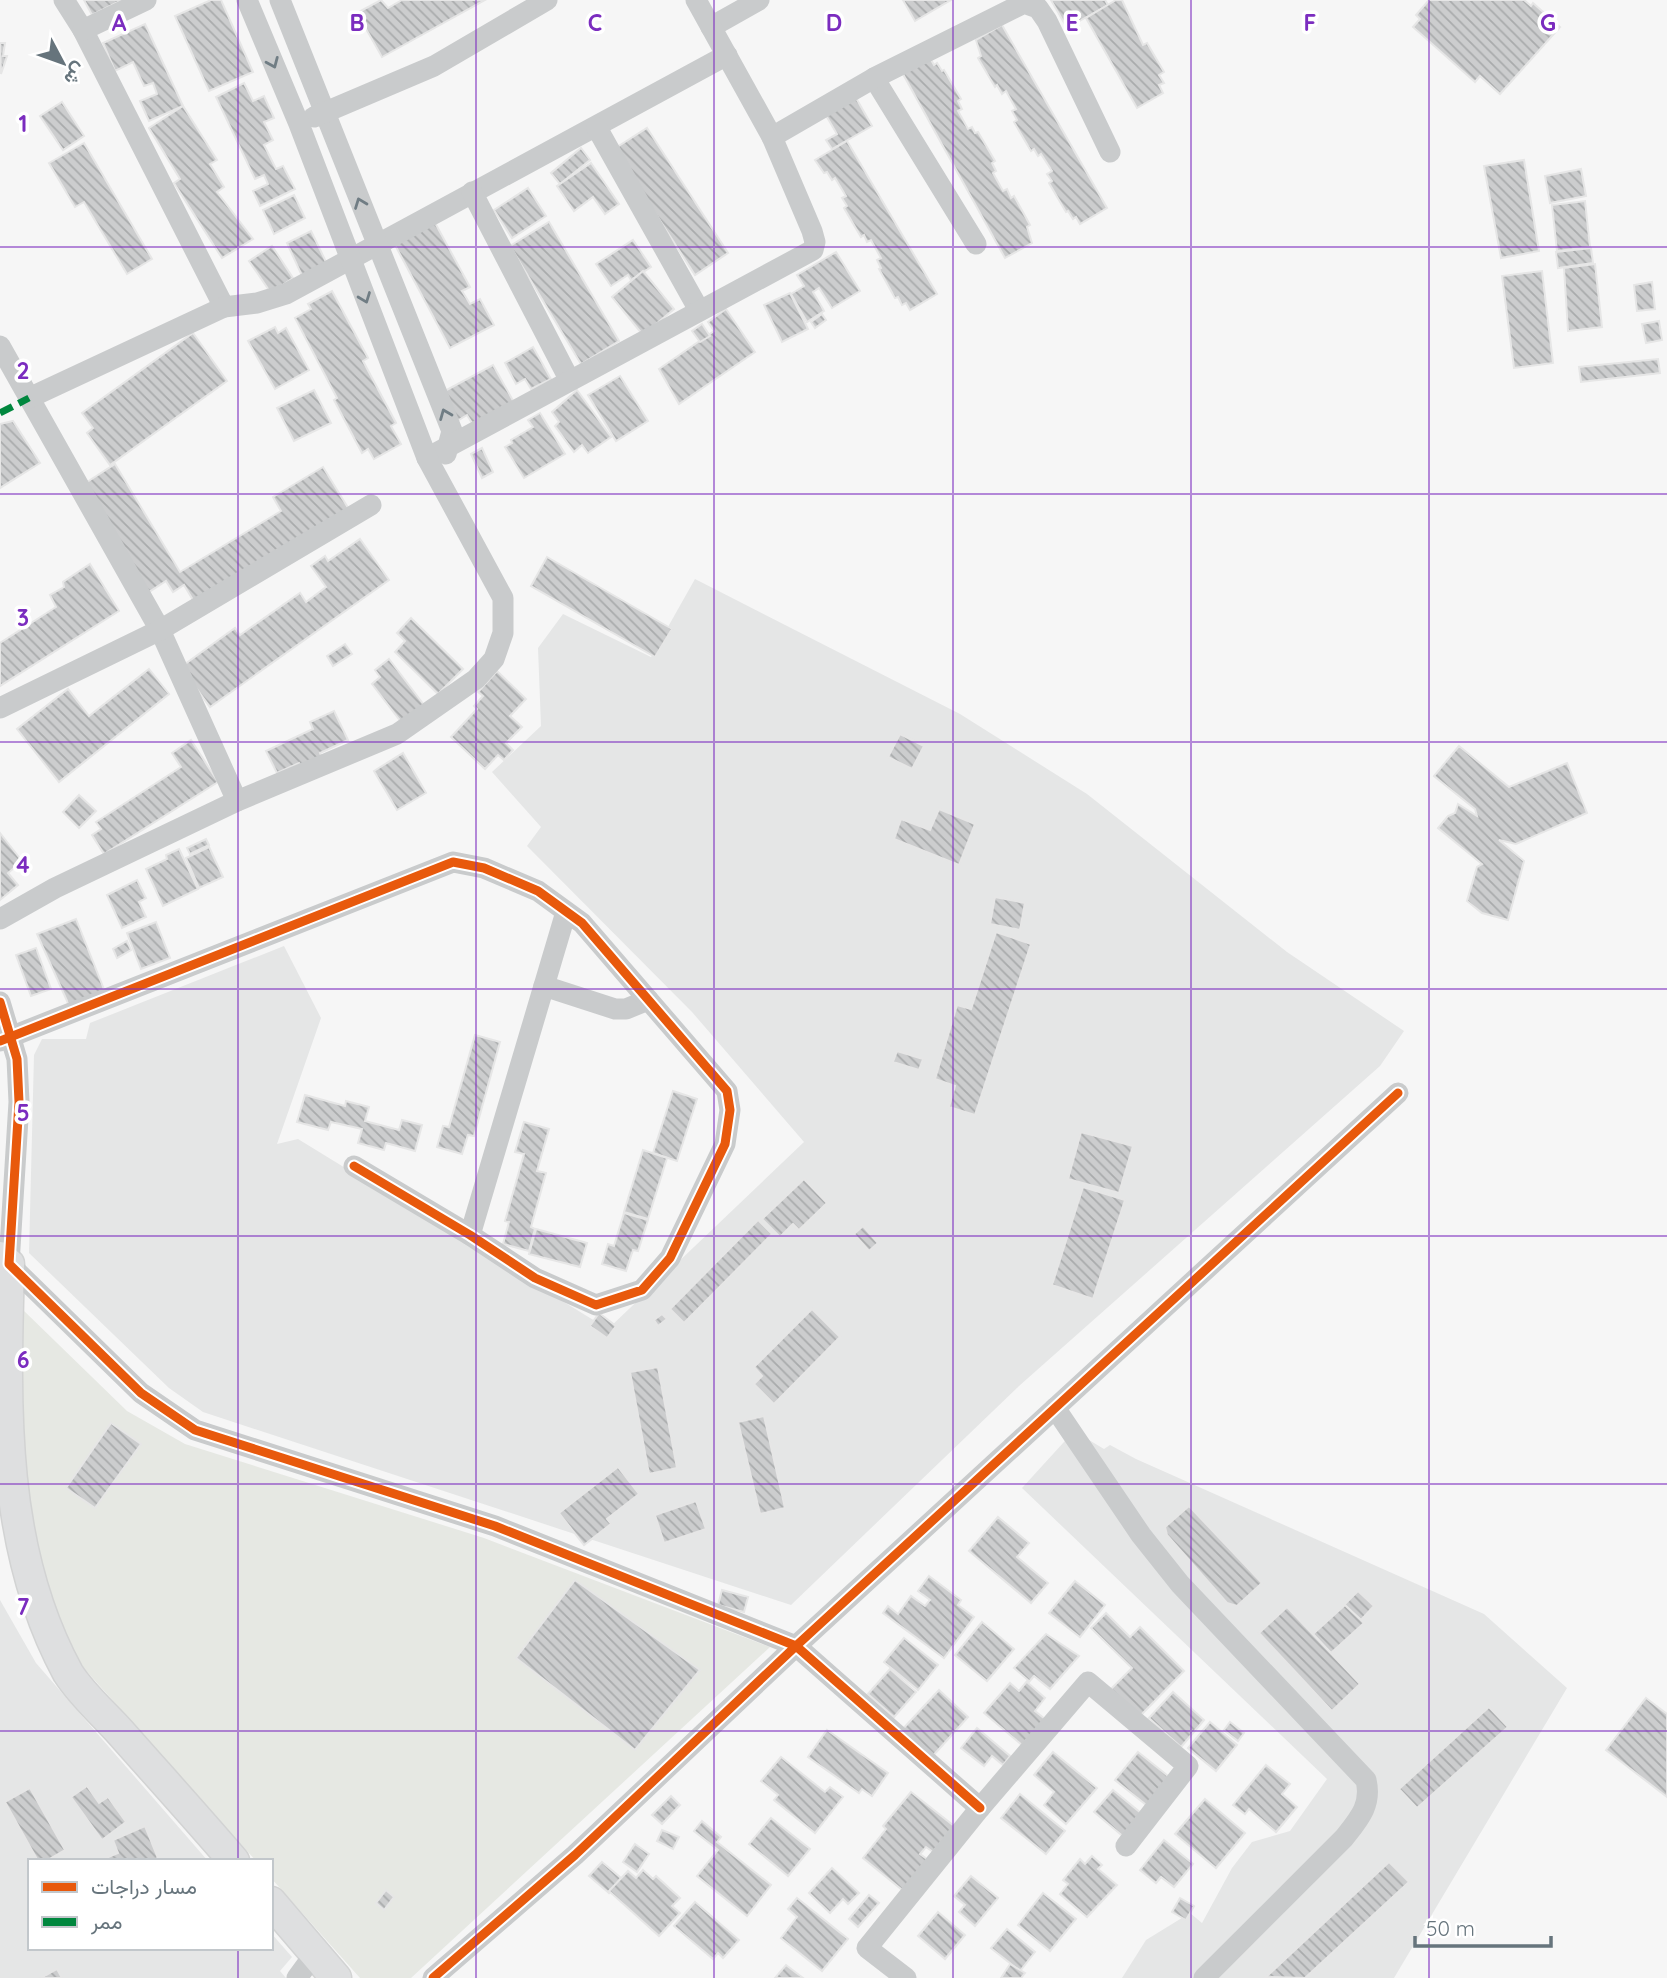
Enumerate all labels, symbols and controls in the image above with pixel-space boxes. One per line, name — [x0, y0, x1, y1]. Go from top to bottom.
text: A — [112, 8, 127, 37]
text: B — [349, 8, 365, 37]
text: C — [588, 8, 602, 37]
text: D — [826, 8, 842, 37]
text: E — [1065, 8, 1079, 37]
text: F — [1304, 8, 1316, 37]
text: G — [1540, 8, 1556, 37]
north arrow — [28, 28, 98, 98]
one-way arrow — [265, 56, 279, 68]
text: ش — [59, 58, 92, 91]
text: 1 — [19, 109, 27, 138]
one-way arrow — [354, 198, 368, 210]
one-way arrow — [357, 291, 371, 303]
text: 2 — [16, 356, 30, 385]
one-way arrow — [440, 409, 454, 421]
text: 3 — [17, 603, 29, 632]
text: 4 — [16, 850, 30, 879]
text: 5 — [16, 1098, 30, 1127]
text: 6 — [17, 1345, 29, 1374]
text: 7 — [17, 1592, 30, 1621]
legend — [28, 1859, 273, 1950]
text: مسار دراجات — [91, 1873, 197, 1900]
scale bar — [1415, 1904, 1552, 1948]
text: ممر — [90, 1908, 122, 1935]
text: 50 m — [1426, 1915, 1475, 1941]

